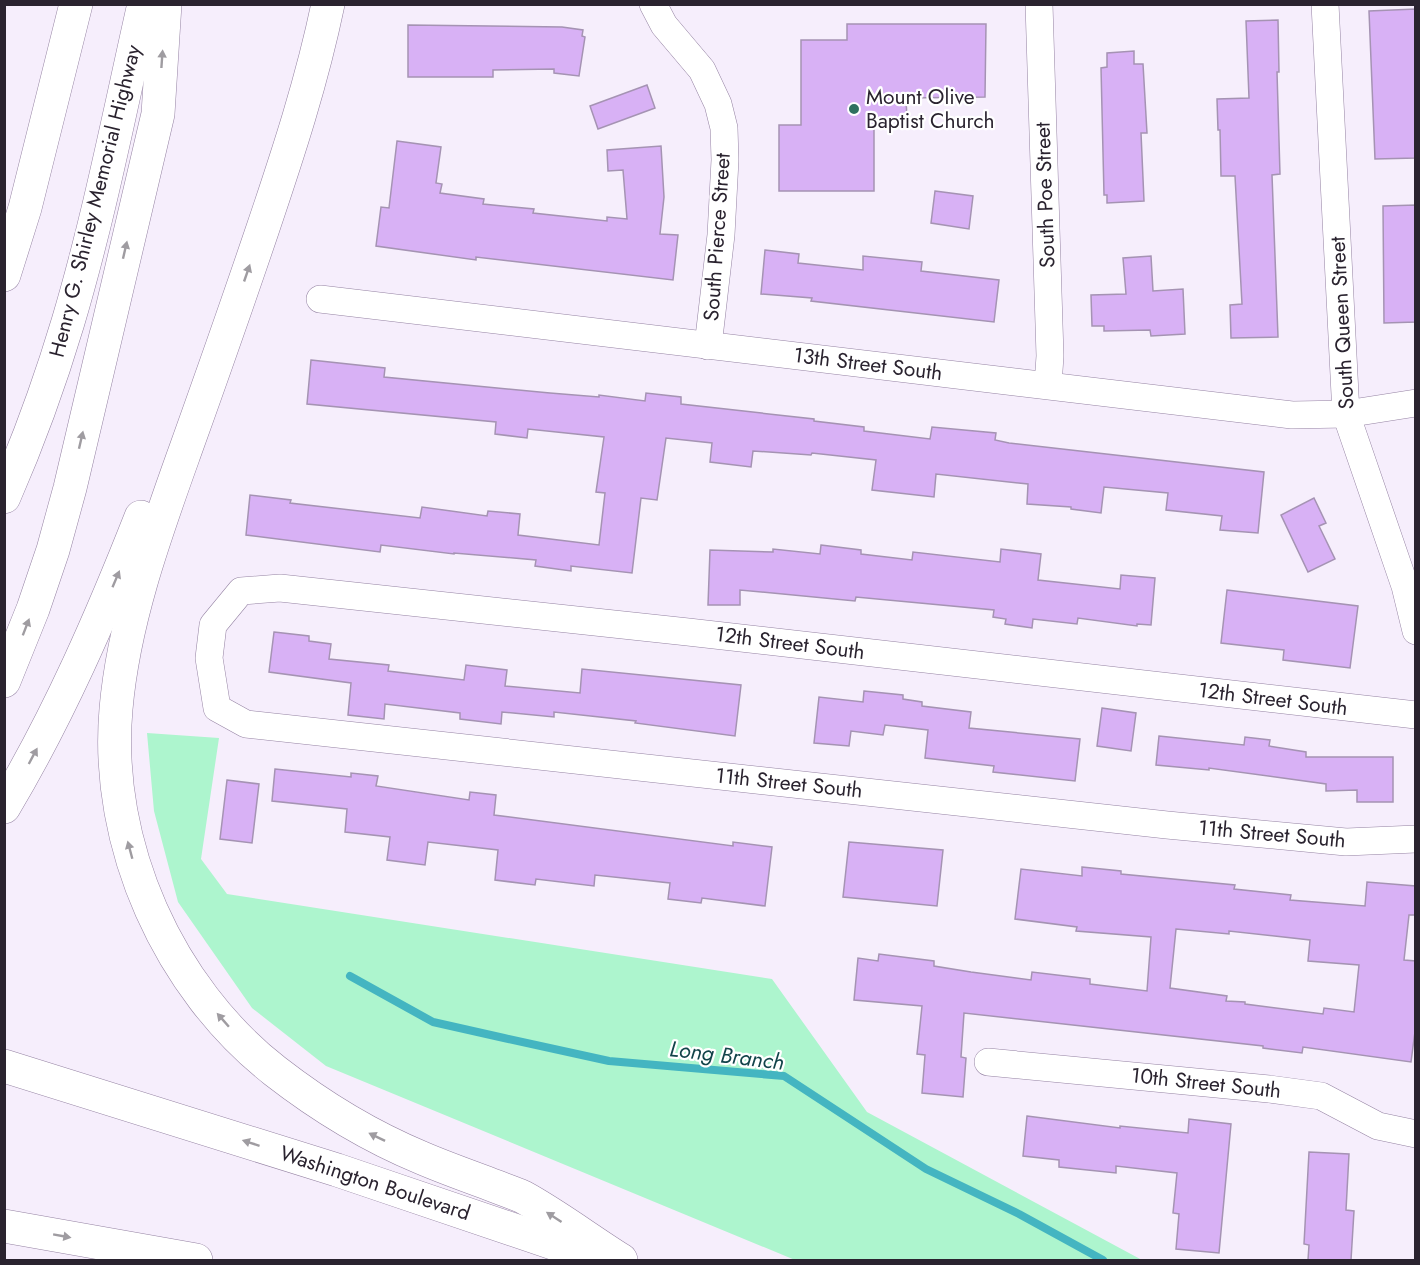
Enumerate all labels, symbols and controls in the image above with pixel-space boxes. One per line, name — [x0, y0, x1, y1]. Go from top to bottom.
street label: Henry G. Shirley Memorial Highway — [42, 41, 149, 360]
one-way arrow — [157, 50, 166, 69]
place label: Mount Olive Baptist Church — [866, 82, 994, 136]
marker: Mount Olive Baptist Church — [847, 102, 861, 116]
street label: South Poe Street — [1027, 122, 1063, 268]
street label: South Pierce Street — [696, 152, 738, 322]
street label: South Queen Street — [1322, 236, 1362, 410]
one-way arrow — [121, 241, 131, 260]
one-way arrow — [243, 264, 253, 282]
street label: 13th Street South — [792, 340, 944, 388]
one-way arrow — [77, 431, 87, 449]
one-way arrow — [111, 570, 121, 588]
one-way arrow — [22, 618, 31, 636]
street label: 12th Street South — [714, 619, 866, 667]
street label: 12th Street South — [1197, 675, 1349, 723]
one-way arrow — [28, 747, 38, 764]
street label: 11th Street South — [714, 760, 864, 806]
street label: 11th Street South — [1197, 813, 1347, 855]
one-way arrow — [125, 841, 134, 859]
one-way arrow — [217, 1013, 230, 1028]
water label: Long Branch — [668, 1032, 786, 1078]
street label: 10th Street South — [1129, 1060, 1283, 1106]
one-way arrow — [369, 1132, 386, 1141]
one-way arrow — [242, 1137, 260, 1147]
street label: Washington Boulevard — [276, 1138, 474, 1228]
one-way arrow — [546, 1212, 562, 1223]
one-way arrow — [53, 1232, 72, 1241]

